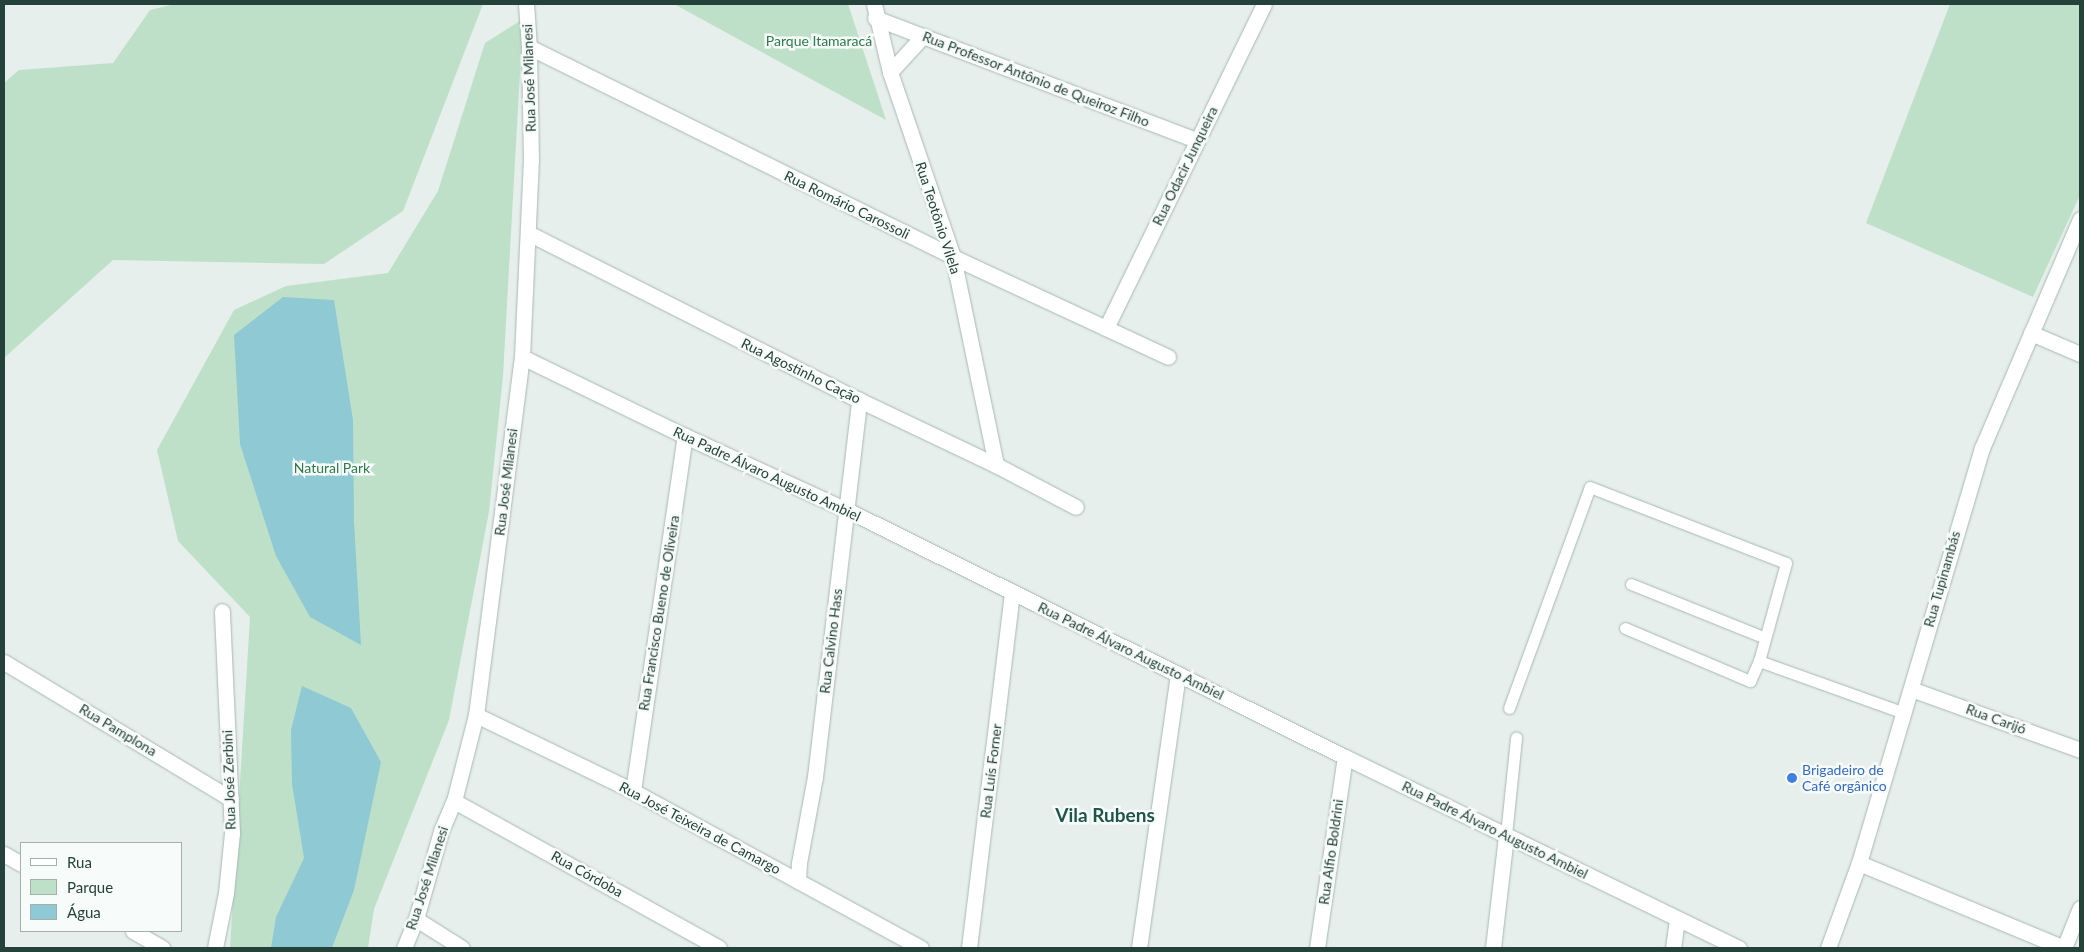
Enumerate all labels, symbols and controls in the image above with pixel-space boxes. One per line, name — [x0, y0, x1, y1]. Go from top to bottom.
street label: Rua José Milanesi — [519, 23, 539, 133]
street label: Rua Professor Antônio de Queiroz Filho — [920, 28, 1152, 130]
park label: Parque Itamaracá — [766, 33, 872, 49]
street label: Rua Odacir Junqueira — [1149, 103, 1221, 229]
street label: Rua Teotônio Vilela — [912, 159, 964, 277]
street label: Rua Romário Carossoli — [782, 167, 912, 243]
street label: Rua Agostinho Cação — [738, 335, 864, 407]
street label: Rua Padre Álvaro Augusto Ambiel — [670, 423, 864, 525]
street label: Rua José Milanesi — [491, 427, 521, 537]
park label: Natural Park — [294, 460, 370, 476]
street label: Rua Francisco Bueno de Oliveira — [635, 514, 683, 712]
street label: Rua Tupinambás — [1920, 529, 1964, 629]
street label: Rua Calvino Hass — [816, 587, 846, 695]
street label: Rua Padre Álvaro Augusto Ambiel — [1035, 598, 1227, 704]
street label: Rua Pamplona — [76, 700, 160, 760]
street label: Rua Carijó — [1964, 700, 2028, 738]
street label: Rua Luís Forner — [977, 723, 1005, 819]
street label: Rua José Zerbini — [219, 730, 239, 830]
place label: Brigadeiro de Café orgânico — [1802, 762, 1887, 794]
marker: Brigadeiro de Café orgânico — [1786, 772, 1798, 784]
street label: Rua Padre Álvaro Augusto Ambiel — [1399, 777, 1591, 883]
street label: Rua José Teixeira de Camargo — [616, 778, 784, 878]
street label: Rua Alfio Boldrini — [1315, 798, 1347, 906]
district label: Vila Rubens — [1055, 804, 1155, 826]
street label: Rua José Milanesi — [402, 824, 452, 932]
legend — [20, 842, 182, 932]
street label: Rua Córdoba — [548, 847, 626, 901]
text: Rua — [67, 853, 92, 871]
text: Parque — [67, 878, 113, 896]
text: Água — [67, 903, 101, 921]

